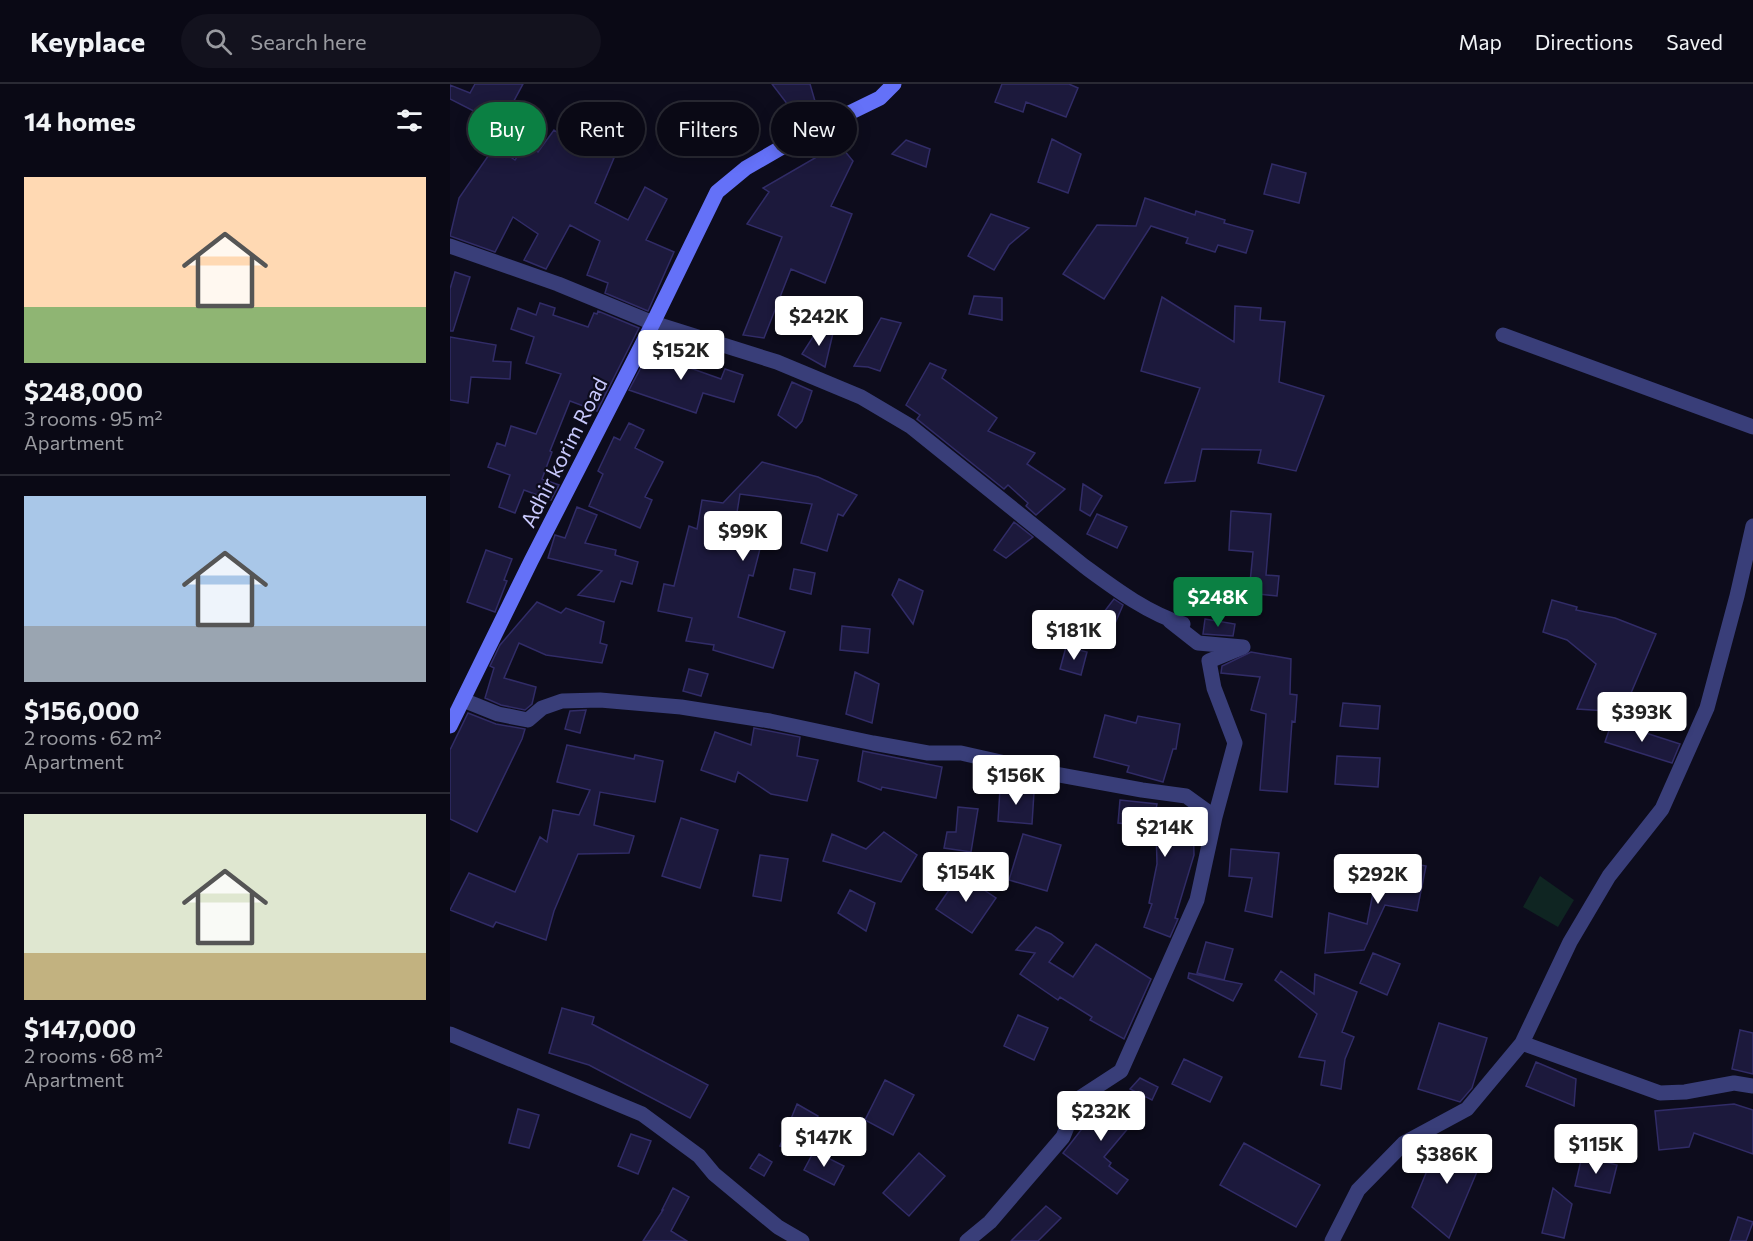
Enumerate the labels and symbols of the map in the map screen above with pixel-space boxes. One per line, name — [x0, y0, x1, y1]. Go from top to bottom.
pin: $242K — [777, 296, 861, 347]
pin: $152K — [639, 330, 723, 381]
street label: Adhir korim Road — [514, 373, 612, 531]
pin: $99K — [707, 511, 779, 562]
pin: $248K — [1176, 577, 1260, 628]
pin: $181K — [1032, 610, 1116, 661]
pin: $393K — [1600, 692, 1684, 743]
pin: $156K — [974, 755, 1058, 806]
pin: $214K — [1123, 807, 1207, 858]
pin: $154K — [924, 852, 1008, 903]
pin: $292K — [1336, 854, 1420, 905]
pin: $232K — [1059, 1091, 1143, 1142]
pin: $147K — [782, 1117, 866, 1168]
pin: $115K — [1554, 1124, 1638, 1175]
pin: $386K — [1405, 1134, 1489, 1185]

